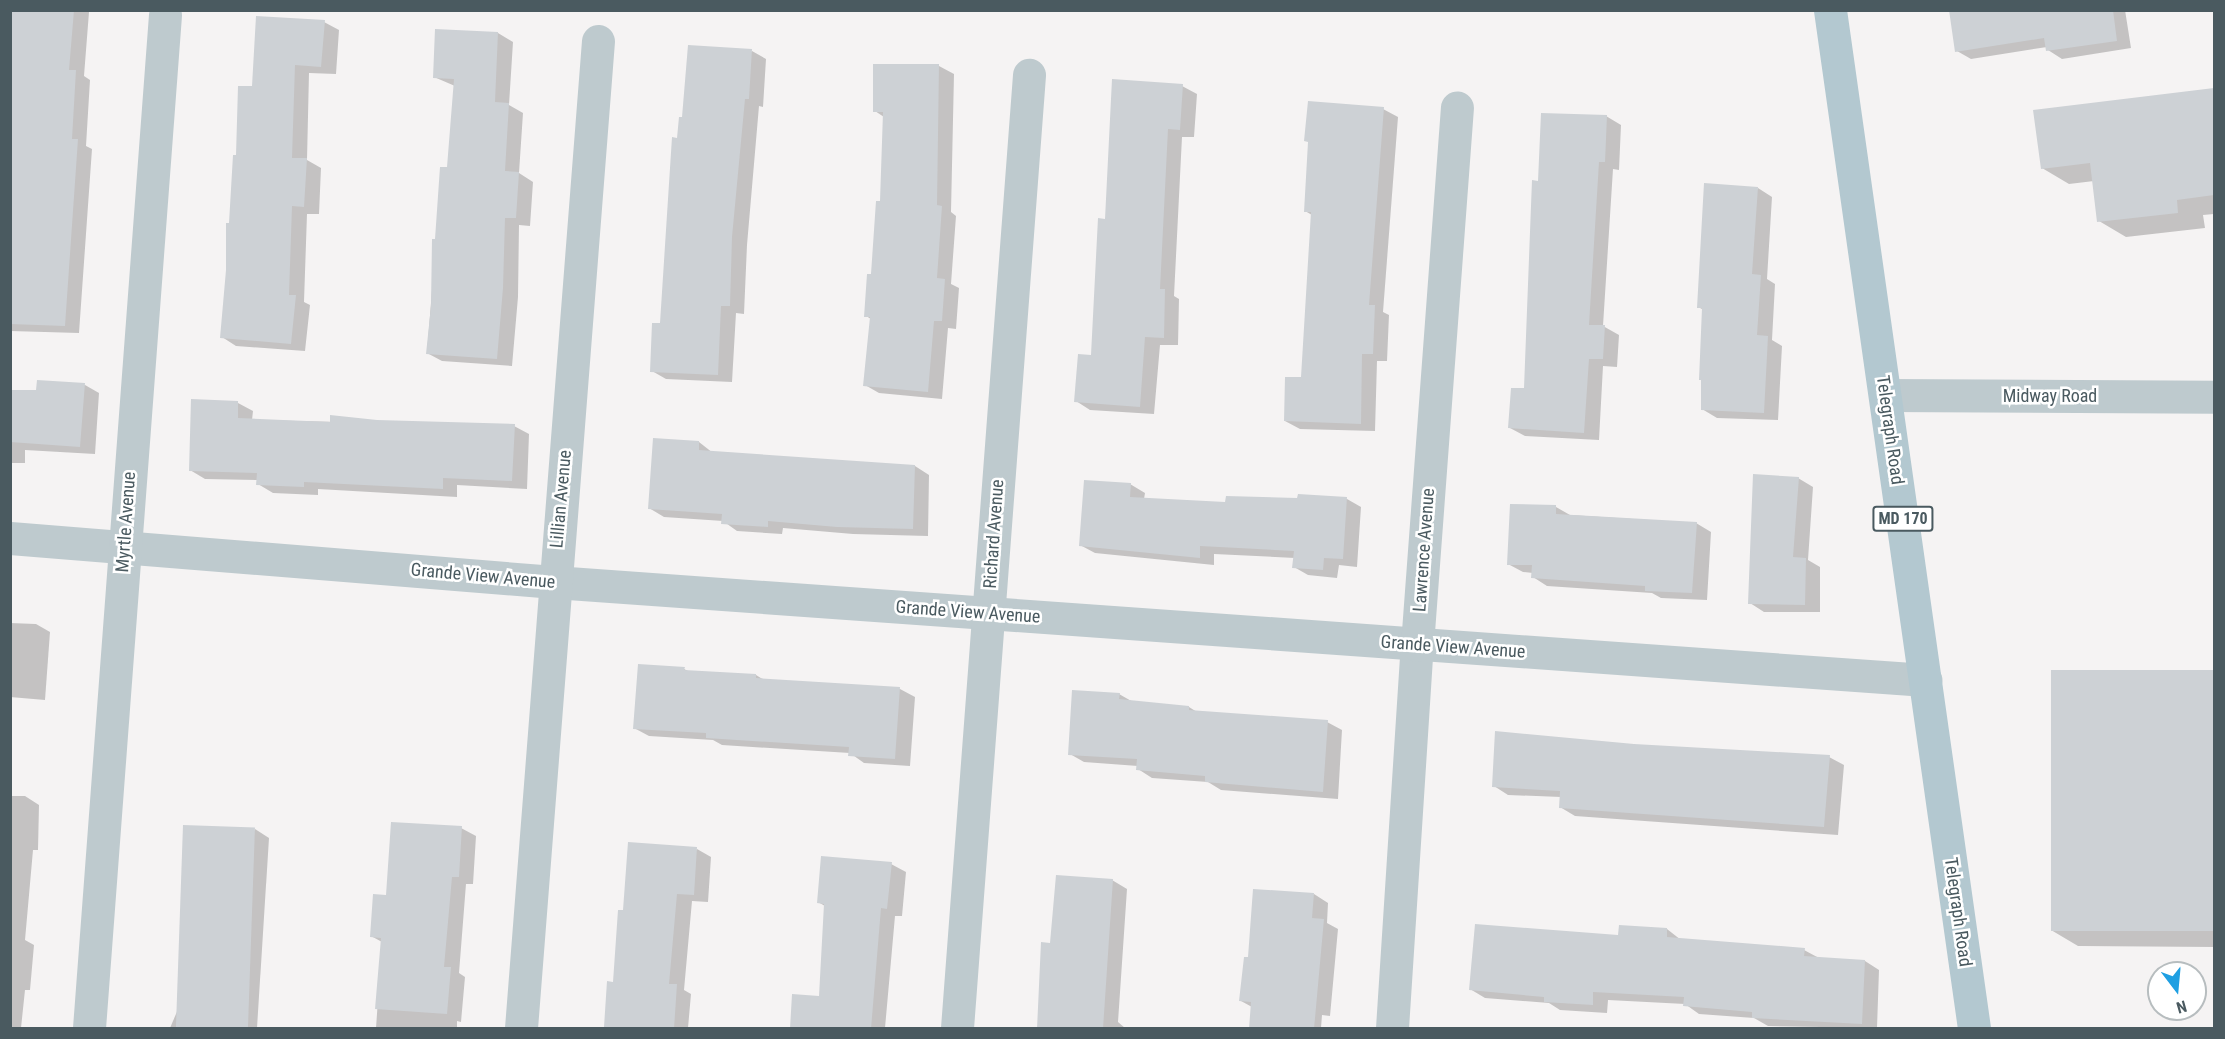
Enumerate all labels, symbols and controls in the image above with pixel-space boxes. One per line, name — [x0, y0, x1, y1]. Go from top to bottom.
street label: Telegraph Road — [1872, 374, 1908, 486]
street label: Midway Road — [2003, 385, 2097, 407]
street label: Lillian Avenue — [546, 449, 576, 549]
street label: Myrtle Avenue — [112, 471, 140, 573]
street label: Richard Avenue — [979, 479, 1009, 589]
street label: Lawrence Avenue — [1409, 487, 1439, 613]
road number: MD 170 — [1872, 506, 1934, 532]
street label: Grande View Avenue — [410, 559, 556, 593]
street label: Grande View Avenue — [895, 596, 1041, 628]
street label: Grande View Avenue — [1380, 631, 1526, 663]
street label: Telegraph Road — [1940, 856, 1976, 968]
north arrow — [2147, 961, 2207, 1021]
text: N — [2174, 996, 2189, 1017]

